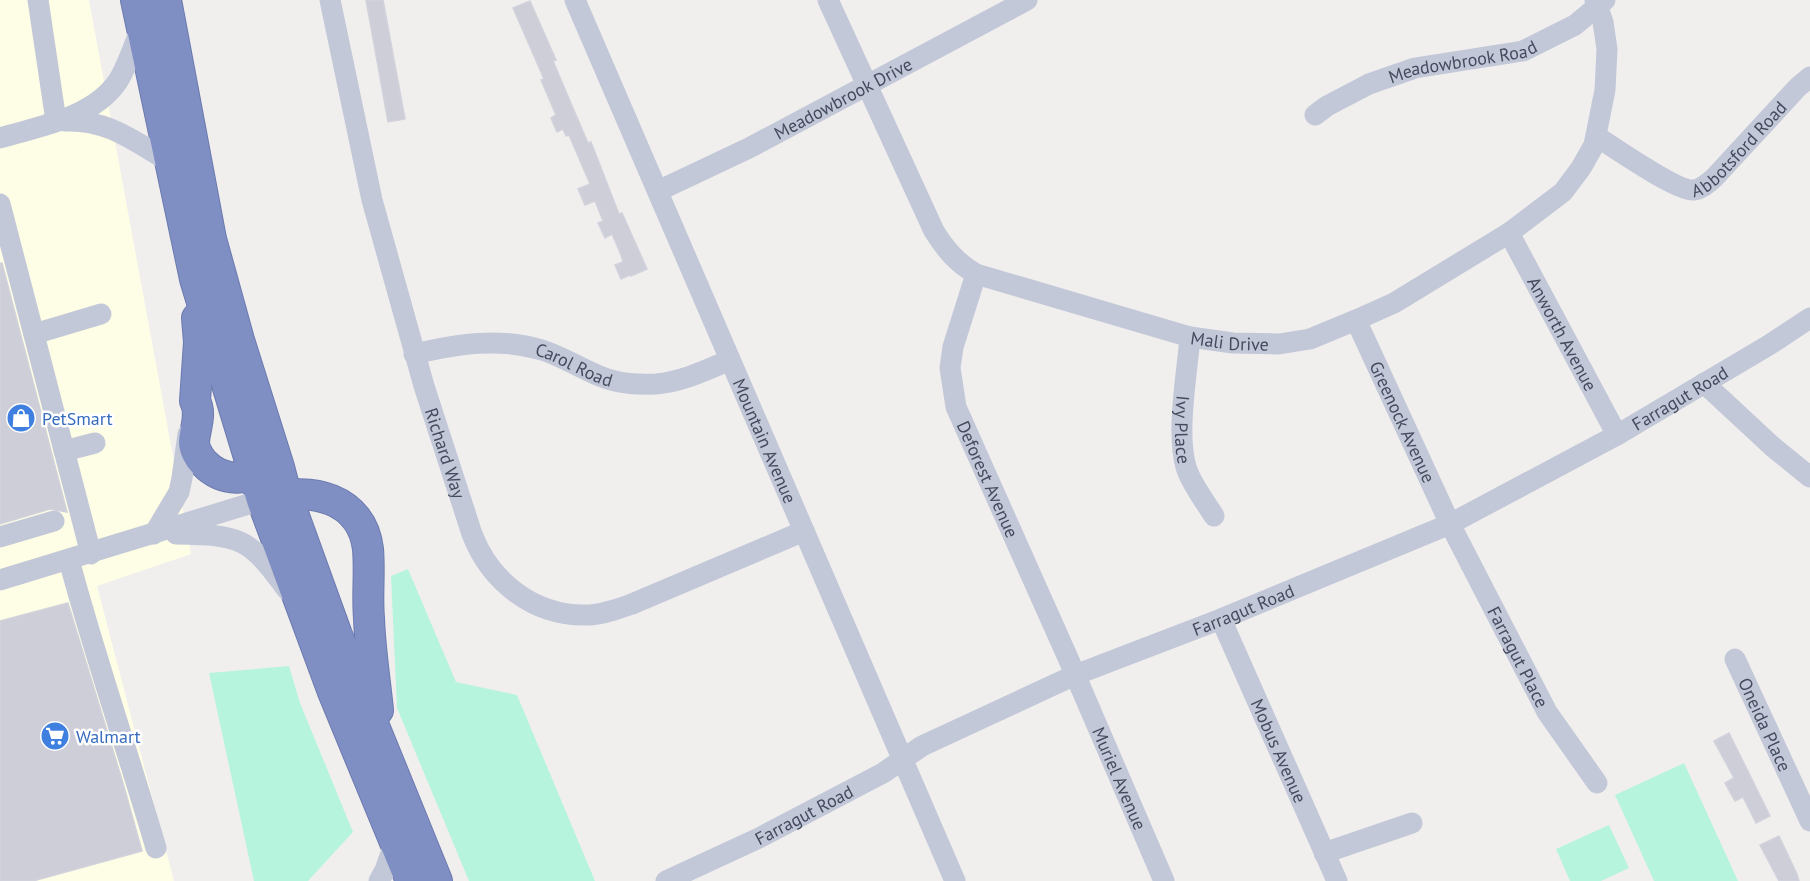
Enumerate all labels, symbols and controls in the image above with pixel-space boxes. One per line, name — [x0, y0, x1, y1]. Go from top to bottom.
street label: Meadowbrook Road — [1385, 34, 1541, 88]
street label: Meadowbrook Drive — [770, 52, 916, 144]
street label: Abbotsford Road — [1689, 96, 1791, 202]
street label: Anworth Avenue — [1523, 272, 1603, 395]
street label: Mali Drive — [1189, 326, 1269, 355]
street label: Carol Road — [533, 337, 616, 391]
street label: Greenock Avenue — [1365, 357, 1441, 486]
street label: Farragut Road — [1627, 360, 1732, 435]
street label: Mountain Avenue — [728, 375, 802, 507]
street label: Ivy Place — [1170, 395, 1196, 466]
shop icon: PetSmart — [5, 402, 37, 434]
street label: Richard Way — [420, 405, 471, 502]
place label: PetSmart — [42, 407, 113, 430]
street label: Deforest Avenue — [952, 417, 1024, 541]
street label: Farragut Road — [1189, 578, 1297, 640]
street label: Farragut Place — [1483, 602, 1554, 711]
street label: Oneida Place — [1734, 674, 1797, 775]
street label: Mobus Avenue — [1246, 695, 1312, 806]
supermarket icon: Walmart — [39, 720, 71, 752]
street label: Muriel Avenue — [1087, 723, 1152, 833]
place label: Walmart — [76, 725, 141, 748]
street label: Farragut Road — [751, 779, 857, 850]

